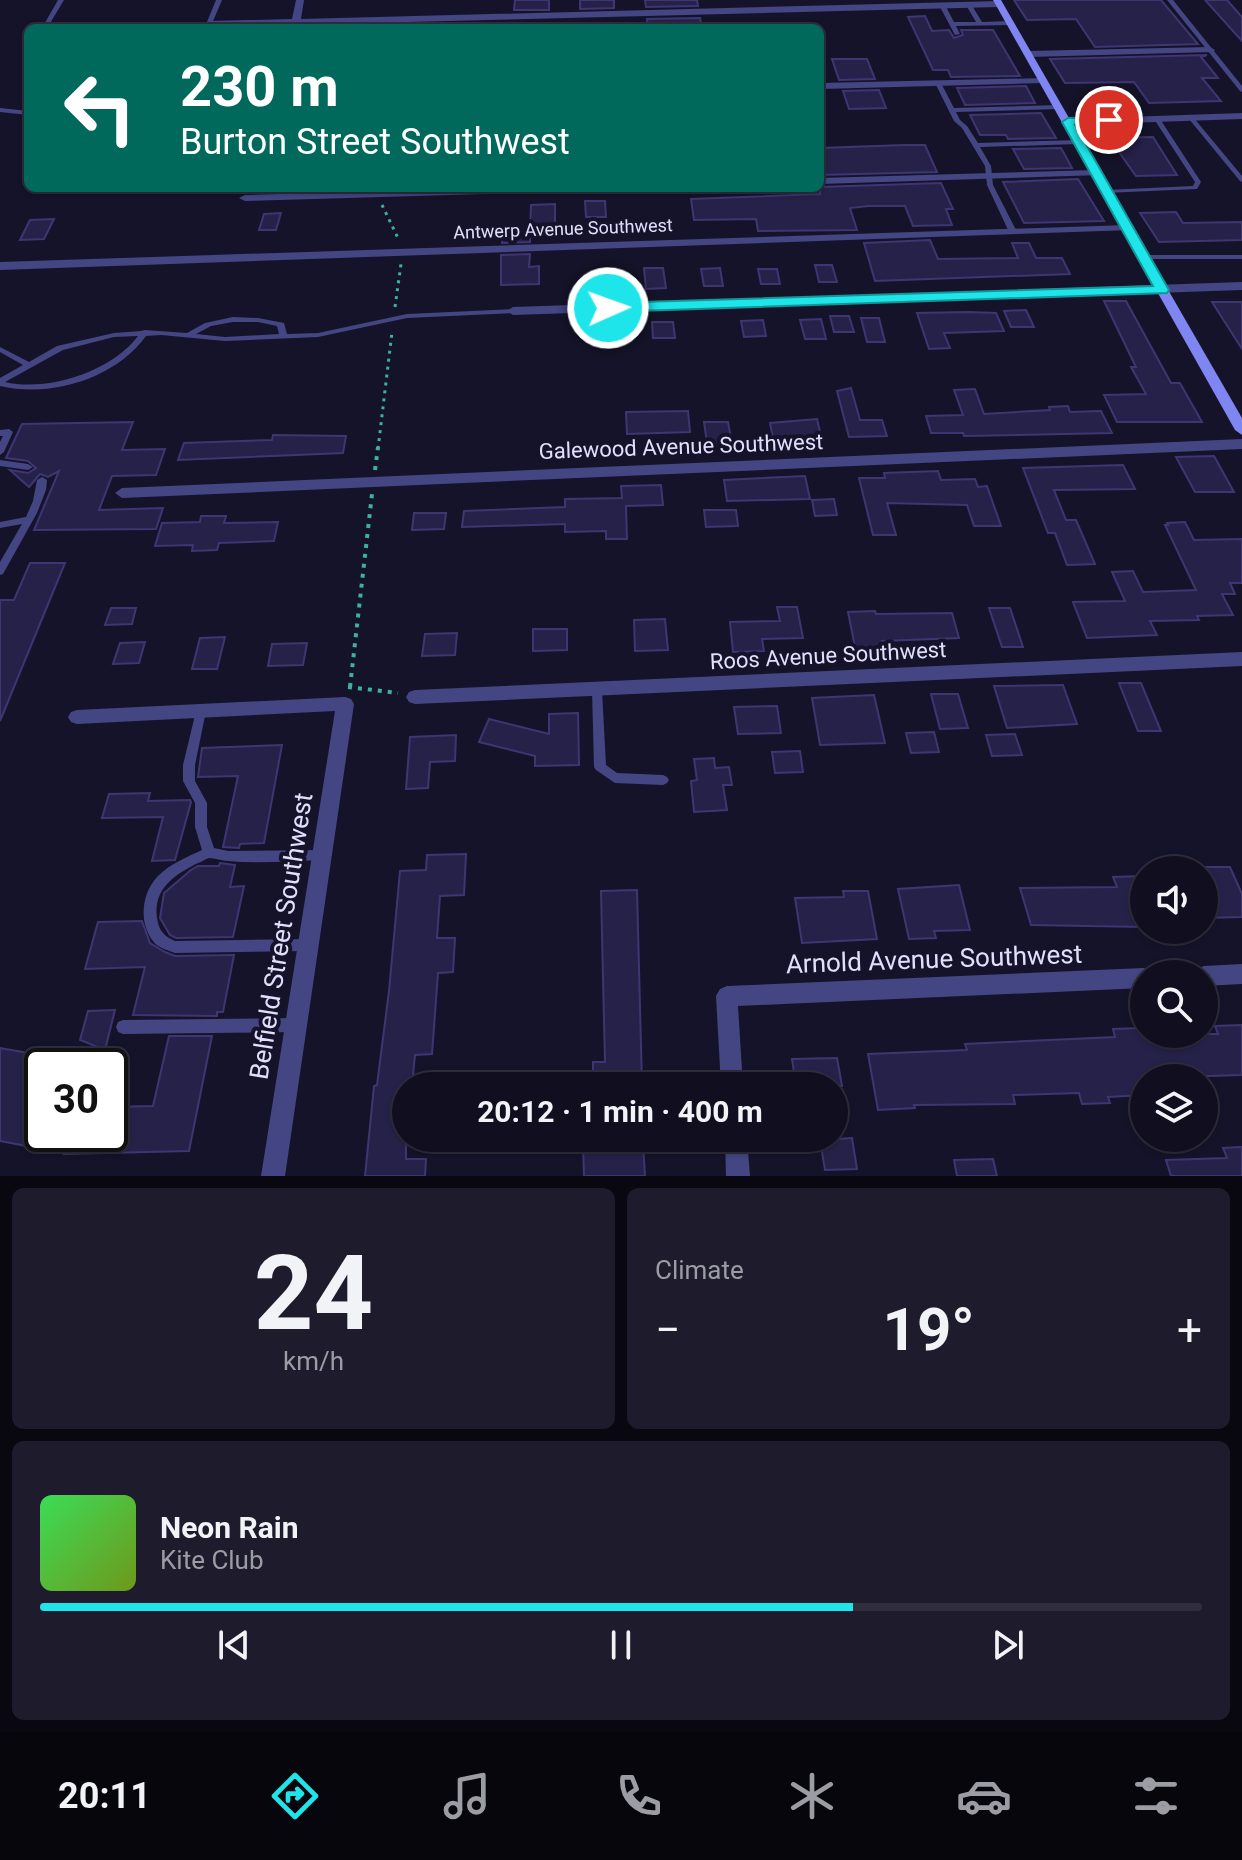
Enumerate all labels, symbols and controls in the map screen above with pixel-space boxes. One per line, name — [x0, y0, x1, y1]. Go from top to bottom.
text: 230 m — [180, 54, 339, 120]
icon: left — [48, 56, 152, 160]
pin — [1075, 86, 1143, 154]
icon: arrive — [1087, 98, 1131, 142]
text: Burton Street Southwest — [180, 121, 570, 163]
street label: Antwerp Avenue Southwest — [453, 214, 673, 243]
position arrow — [566, 266, 650, 350]
street label: Galewood Avenue Southwest — [538, 429, 824, 464]
street label: Roos Avenue Southwest — [709, 637, 947, 674]
street label: Belfield Street Southwest — [244, 791, 318, 1081]
map controls — [1130, 856, 1218, 1152]
button: sound — [1130, 856, 1218, 944]
street label: Arnold Avenue Southwest — [785, 939, 1083, 979]
button: search — [1130, 960, 1218, 1048]
speed limit sign: 30 — [24, 1048, 128, 1152]
button: layers — [1130, 1064, 1218, 1152]
text: 20:12 · 1 min · 400 m — [477, 1094, 763, 1129]
text: 24 — [254, 1233, 373, 1354]
text: Climate — [655, 1255, 744, 1285]
text: 19° — [882, 1294, 975, 1365]
text: − — [655, 1304, 680, 1356]
text: + — [1177, 1304, 1202, 1356]
text: km/h — [283, 1346, 344, 1376]
text: Neon Rain — [160, 1510, 299, 1545]
text: Kite Club — [160, 1545, 264, 1575]
icon: previous — [212, 1623, 256, 1667]
icon: pause — [599, 1623, 643, 1667]
icon: next — [986, 1623, 1030, 1667]
icon: directions — [267, 1768, 323, 1824]
icon: music — [439, 1768, 495, 1824]
icon: phone — [611, 1768, 667, 1824]
icon: climate — [784, 1768, 840, 1824]
icon: car — [956, 1768, 1012, 1824]
icon: filters — [1128, 1768, 1184, 1824]
text: 20:11 — [58, 1775, 151, 1817]

